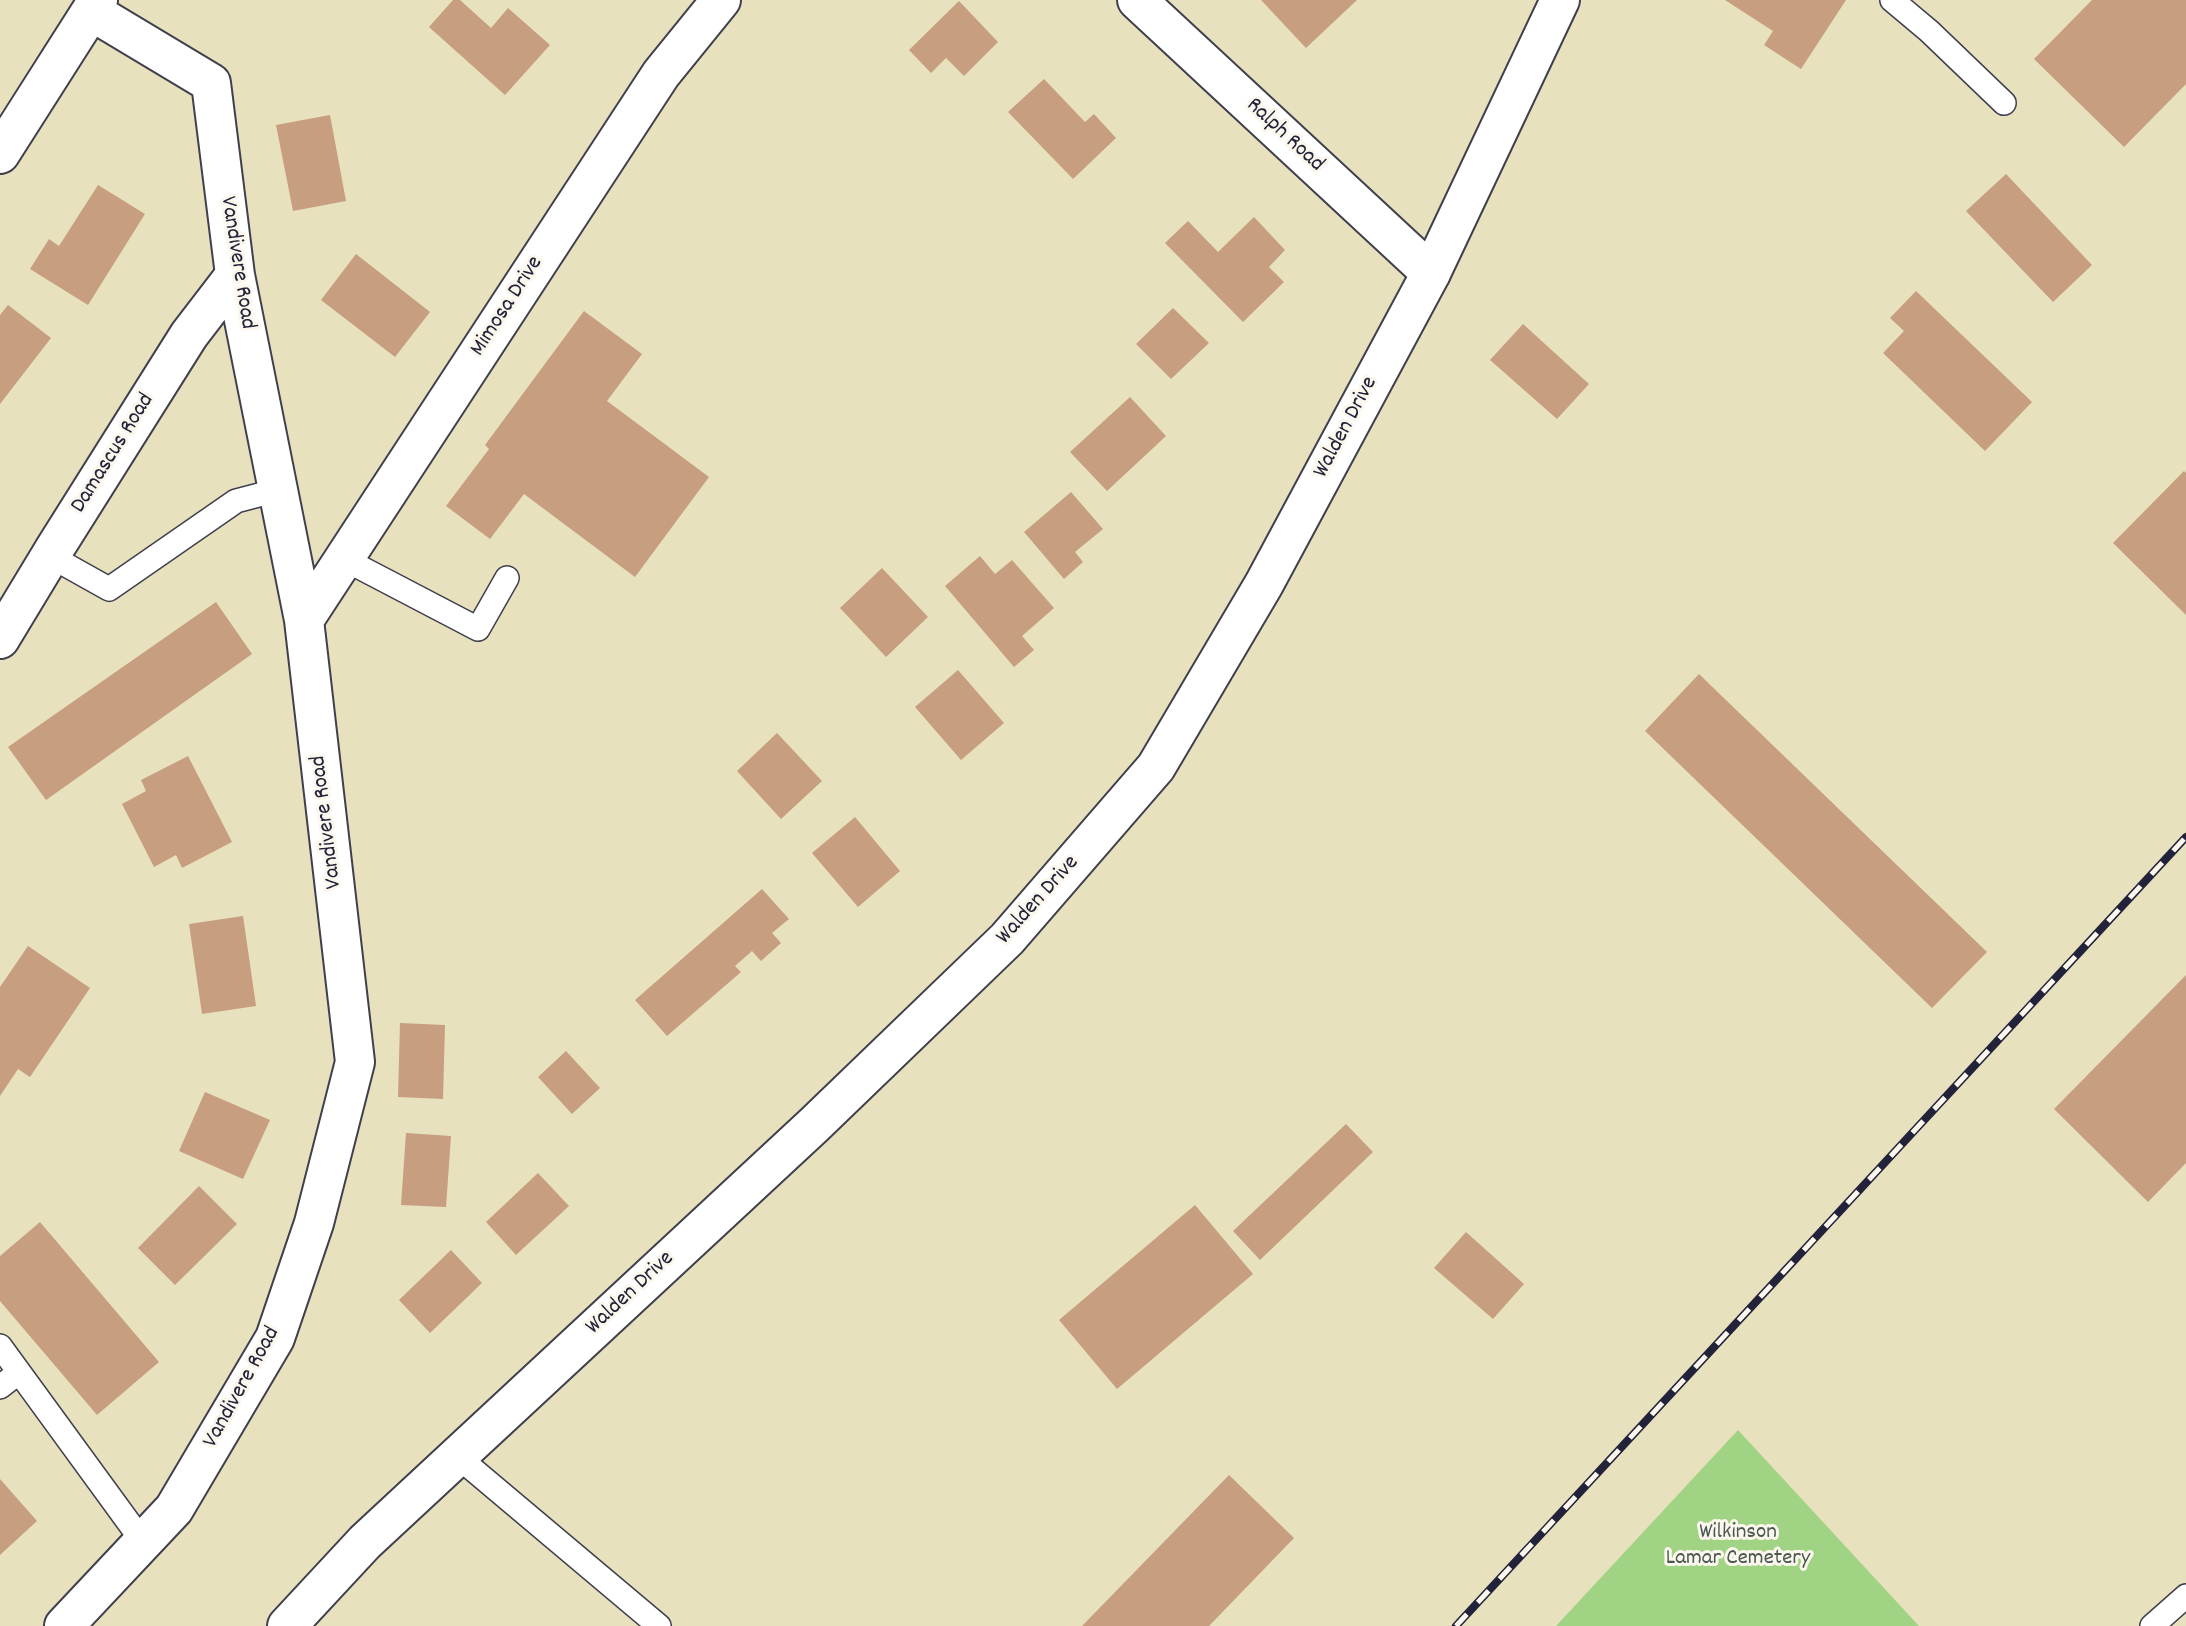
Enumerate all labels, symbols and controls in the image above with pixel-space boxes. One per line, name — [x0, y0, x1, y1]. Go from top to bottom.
street label: Ralph Road — [1239, 93, 1329, 179]
street label: Vandivere Road — [212, 195, 260, 331]
street label: Mimosa Drive — [465, 252, 551, 362]
street label: Walden Drive — [1309, 373, 1385, 483]
street label: Damascus Road — [66, 389, 162, 519]
street label: Vandivere Road — [306, 754, 350, 890]
street label: Walden Drive — [992, 851, 1086, 951]
street label: Walden Drive — [581, 1246, 681, 1342]
street label: Vandivere Road — [198, 1323, 288, 1453]
park label: Wilkinson Lamar Cemetery — [1666, 1520, 1810, 1574]

